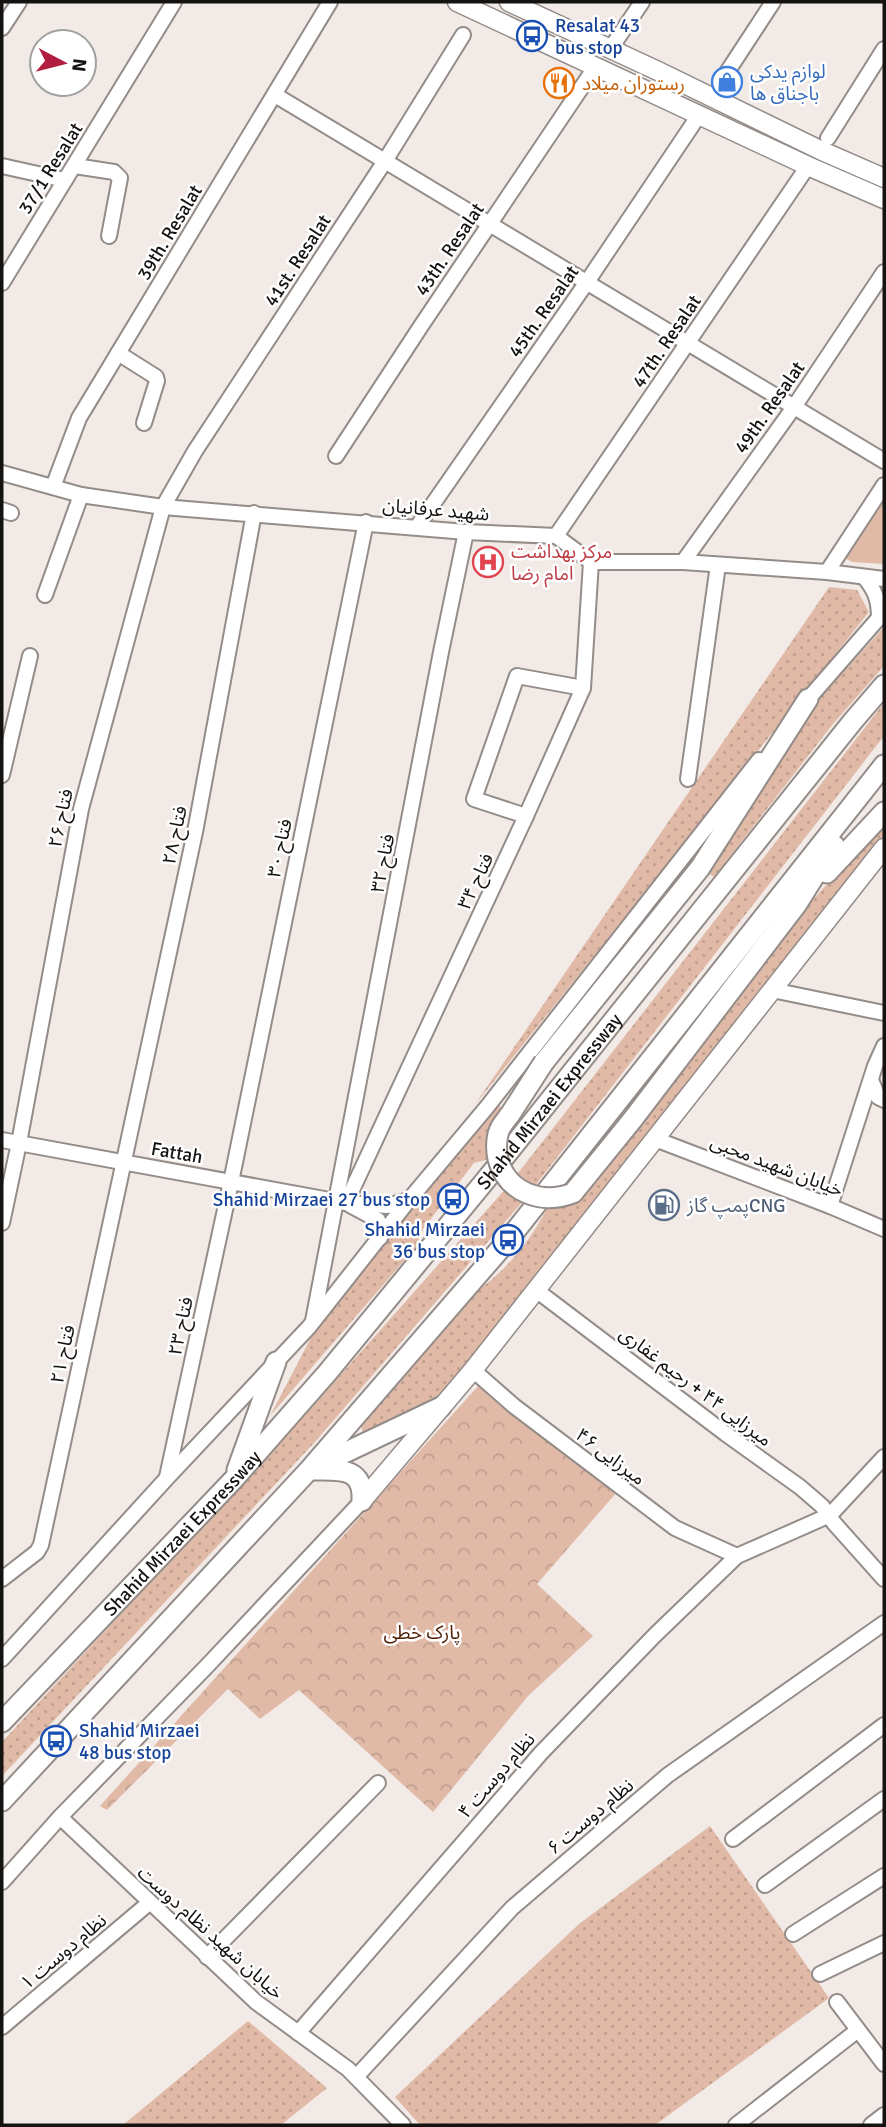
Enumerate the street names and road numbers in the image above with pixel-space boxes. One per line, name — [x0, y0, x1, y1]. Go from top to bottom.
street label: 37/1 Resalat — [13, 118, 89, 219]
street label: 39th. Resalat — [132, 180, 208, 285]
street label: 43th. Resalat — [410, 198, 490, 301]
street label: 41st. Resalat — [259, 210, 337, 311]
street label: 45th. Resalat — [503, 261, 585, 362]
street label: 47th. Resalat — [627, 290, 707, 393]
street label: 49th. Resalat — [729, 357, 811, 458]
street label: شهید عرفانیان — [381, 493, 490, 527]
street label: فتاح ۲۶ — [43, 787, 80, 850]
street label: فتاح ۲۸ — [157, 804, 194, 867]
street label: فتاح ۳۰ — [262, 817, 299, 880]
street label: فتاح ۳۲ — [366, 832, 401, 895]
street label: فتاح ۳۴ — [453, 850, 500, 914]
street label: Shahid Mirzaei Expressway — [472, 1009, 628, 1195]
street label: خیابان شهید محبی — [707, 1130, 846, 1202]
street label: Fattah — [149, 1137, 205, 1169]
street label: فتاح ۲۳ — [163, 1295, 200, 1358]
street label: میرزایی ۴۴ + رحیم غفاری — [613, 1322, 777, 1454]
street label: فتاح ۲۱ — [45, 1323, 82, 1386]
street label: میرزایی ۴۶ — [571, 1423, 650, 1491]
street label: Shahid Mirzaei Expressway — [99, 1446, 267, 1621]
street label: نظام دوست ۴ — [453, 1728, 542, 1825]
street label: نظام دوست ۶ — [542, 1774, 640, 1861]
street label: خیابان شهید نظام دوست — [131, 1861, 288, 2006]
street label: نظام دوست ۱ — [15, 1909, 113, 1996]

